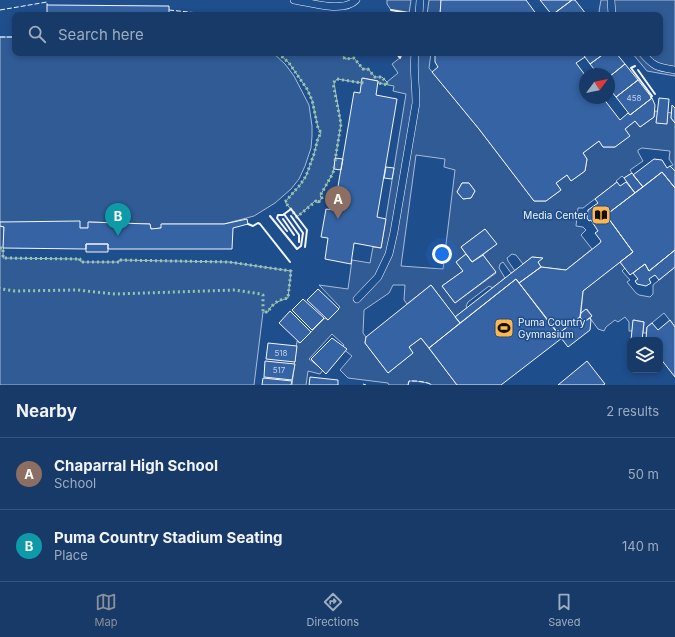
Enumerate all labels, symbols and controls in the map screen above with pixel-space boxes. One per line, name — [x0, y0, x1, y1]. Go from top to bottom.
search box — [12, 12, 663, 56]
icon: search — [26, 23, 48, 45]
text: Search here — [58, 25, 144, 44]
north arrow — [579, 68, 615, 104]
house number: 458 — [627, 93, 642, 103]
pin: A — [325, 186, 351, 219]
pin: B — [105, 203, 131, 236]
library icon: Media Center — [590, 204, 612, 226]
place label: Media Center — [523, 209, 587, 221]
your location — [432, 244, 452, 264]
place label: Puma Country Gymnasium — [518, 316, 586, 340]
sports icon: Puma Country Gymnasium — [493, 317, 515, 339]
map controls — [627, 337, 663, 373]
button: layers — [627, 337, 663, 373]
house number: 518 — [274, 348, 288, 358]
house number: 517 — [273, 365, 286, 375]
text: Nearby — [16, 401, 77, 421]
text: 2 results — [606, 403, 659, 419]
text: Chaparral High School — [54, 456, 218, 475]
text: A — [24, 466, 34, 482]
text: 50 m — [628, 466, 659, 482]
text: School — [54, 475, 96, 491]
text: Puma Country Stadium Seating — [54, 528, 283, 547]
text: B — [25, 538, 33, 554]
text: 140 m — [622, 538, 659, 554]
text: Place — [54, 547, 88, 563]
tab: Map — [95, 591, 117, 629]
tab: Directions — [307, 591, 359, 629]
tab: Saved — [548, 591, 580, 629]

